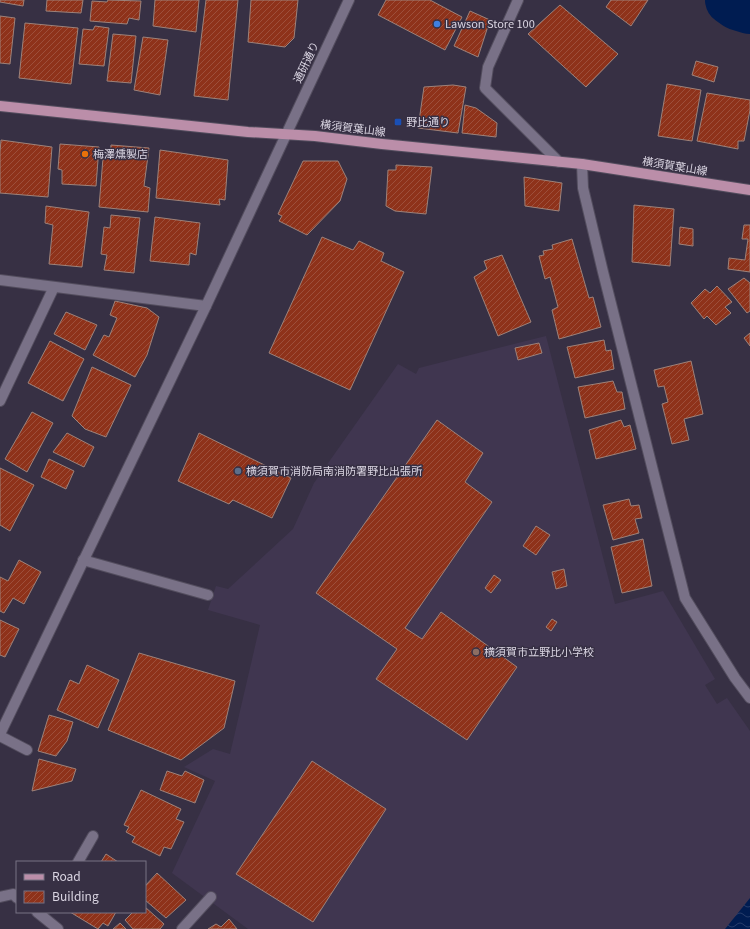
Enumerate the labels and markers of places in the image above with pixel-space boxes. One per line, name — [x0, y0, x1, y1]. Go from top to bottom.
place label: Lawson Store 100 — [445, 15, 535, 31]
marker: Lawson Store 100 — [432, 19, 442, 29]
place label: 野比通り — [406, 113, 450, 129]
marker: 野比通り — [393, 117, 403, 127]
place label: 梅澤燻製店 — [93, 145, 148, 161]
marker: 梅澤燻製店 — [80, 149, 90, 159]
place label: 横須賀市消防局南消防署野比出張所 — [246, 462, 423, 478]
marker: 横須賀市消防局南消防署野比出張所 — [233, 466, 243, 476]
place label: 横須賀市立野比小学校 — [484, 643, 594, 659]
marker: 横須賀市立野比小学校 — [471, 647, 481, 657]

